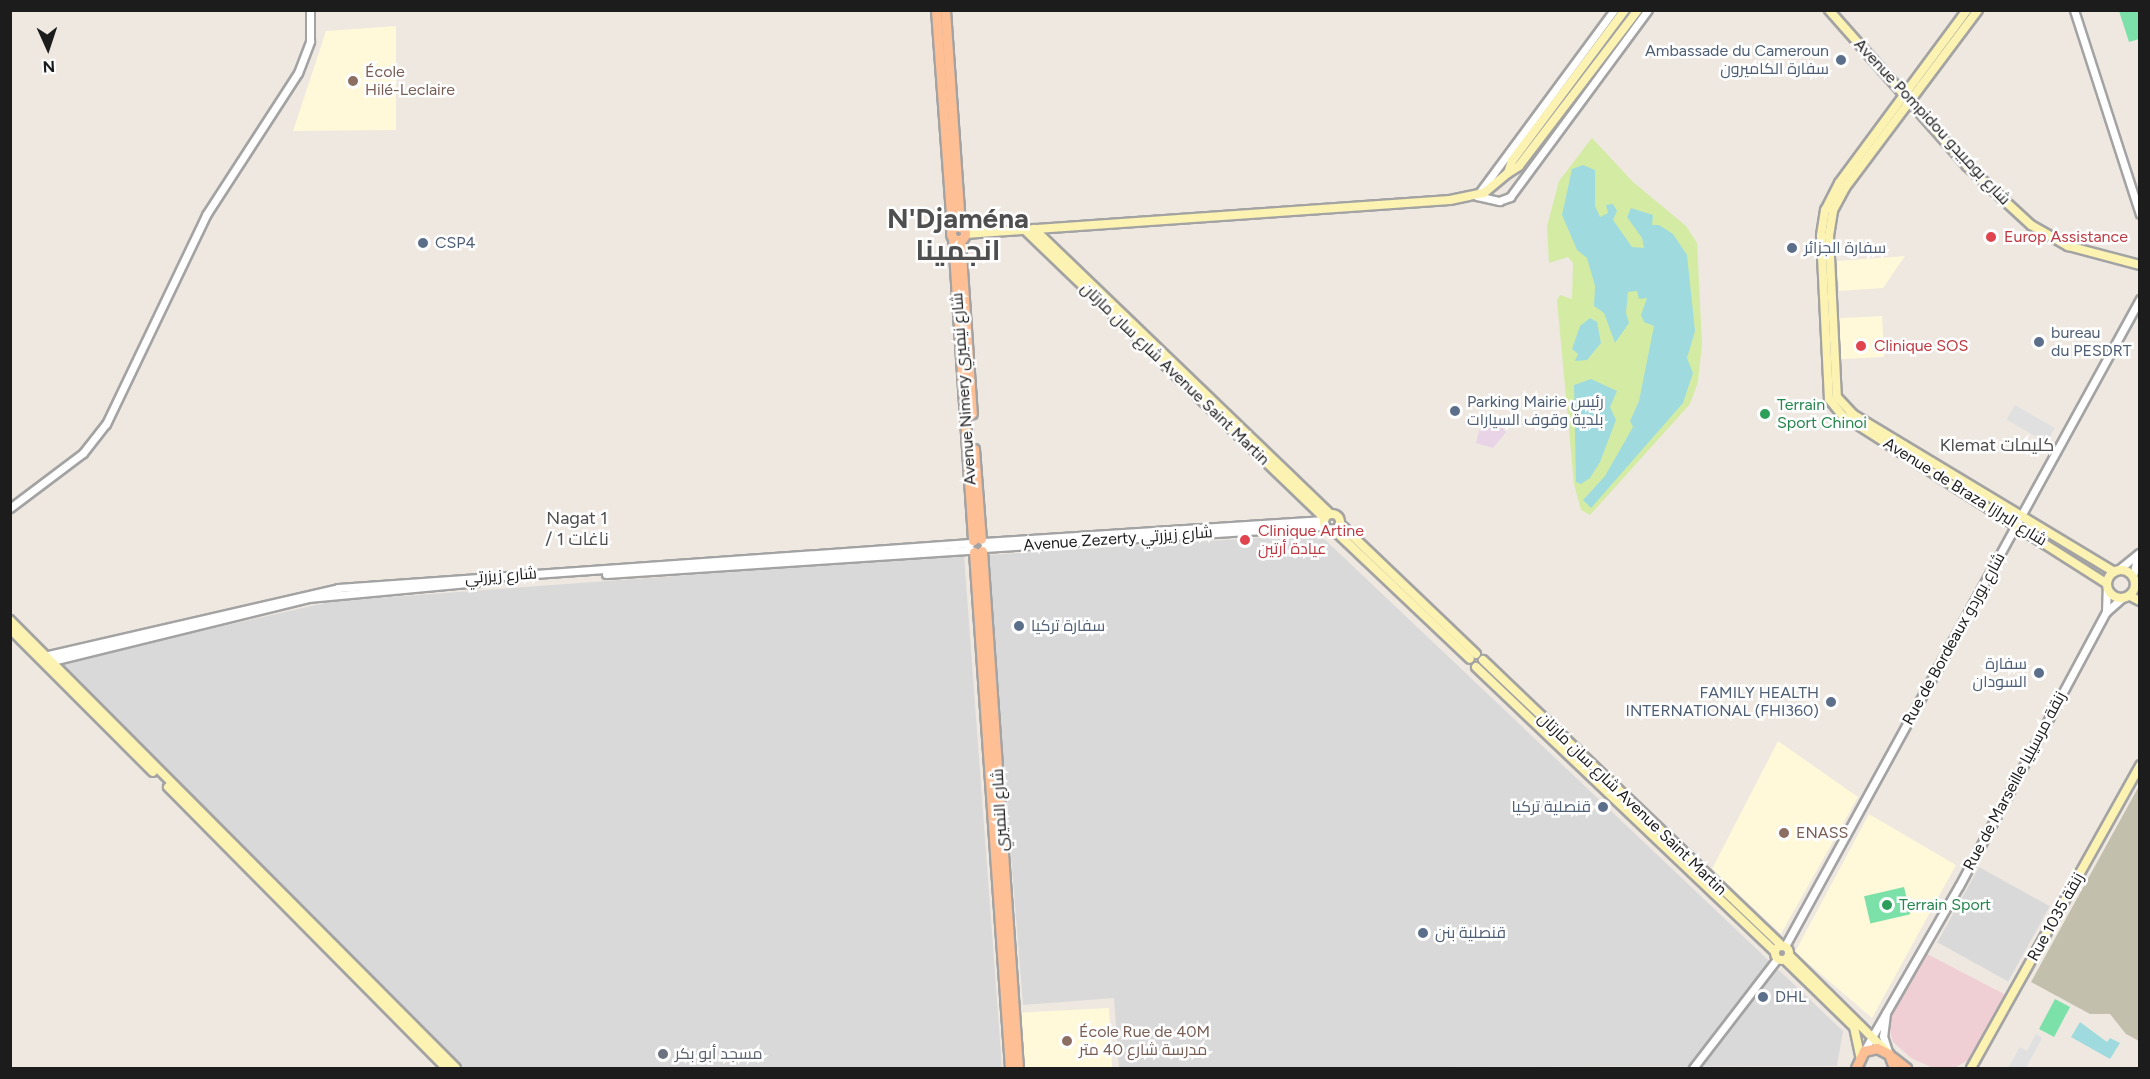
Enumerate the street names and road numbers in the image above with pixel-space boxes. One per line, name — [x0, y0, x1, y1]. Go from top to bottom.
street label: Avenue Pompidou شارع بومبيدو — [1850, 35, 2014, 209]
street label: شارع سان مارتان Avenue Saint Martin — [1077, 279, 1273, 469]
street label: Avenue Nimery شارع نيميري — [948, 292, 980, 486]
street label: Avenue de Braza شارع البرازا — [1880, 434, 2050, 550]
street label: Avenue Zezerty شارع زيزرتي — [1023, 523, 1213, 555]
street label: Rue de Bordeaux شارع بوردو — [1899, 549, 2009, 729]
street label: شارع زيزرتي — [464, 564, 538, 588]
street label: Rue de Marseille زنقة مرسيليا — [1960, 688, 2070, 874]
street label: شارع سان مارتان Avenue Saint Martin — [1534, 709, 1730, 899]
street label: شارع النميري — [988, 768, 1012, 852]
street label: Rue 1035 زنقة — [2024, 869, 2088, 965]

